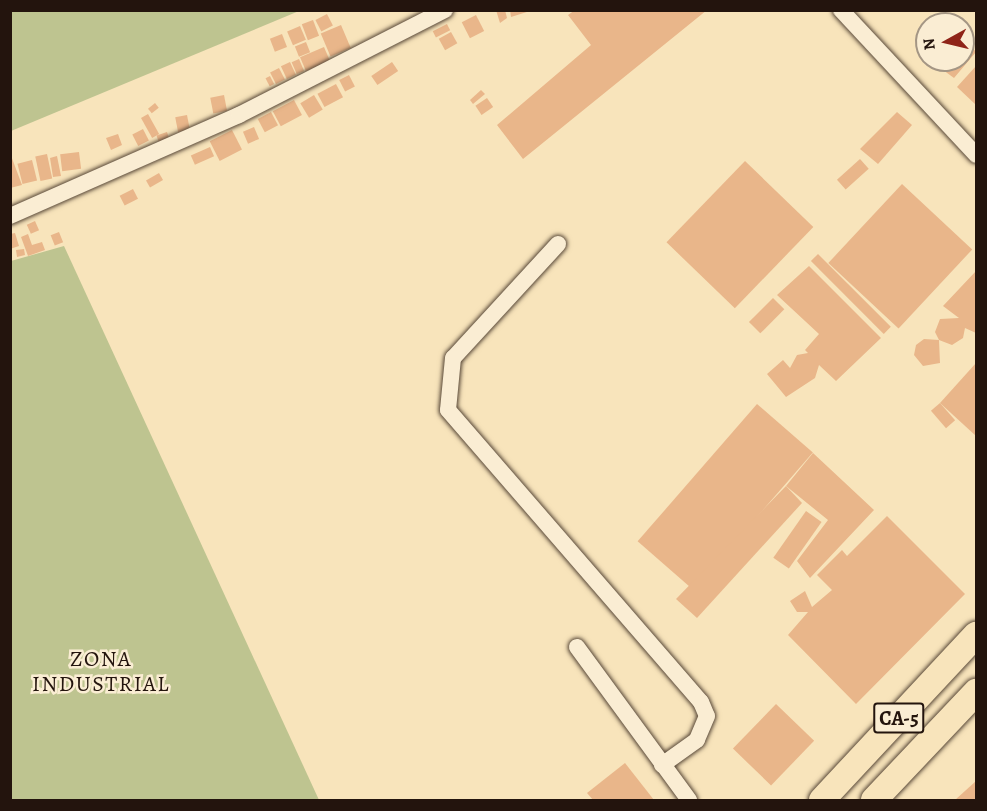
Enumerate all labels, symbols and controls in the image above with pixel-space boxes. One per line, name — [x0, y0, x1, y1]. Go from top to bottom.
north arrow — [915, 12, 975, 72]
text: N — [917, 37, 941, 52]
district label: ZONA INDUSTRIAL — [32, 646, 170, 698]
road number: CA-5 — [872, 701, 926, 735]

